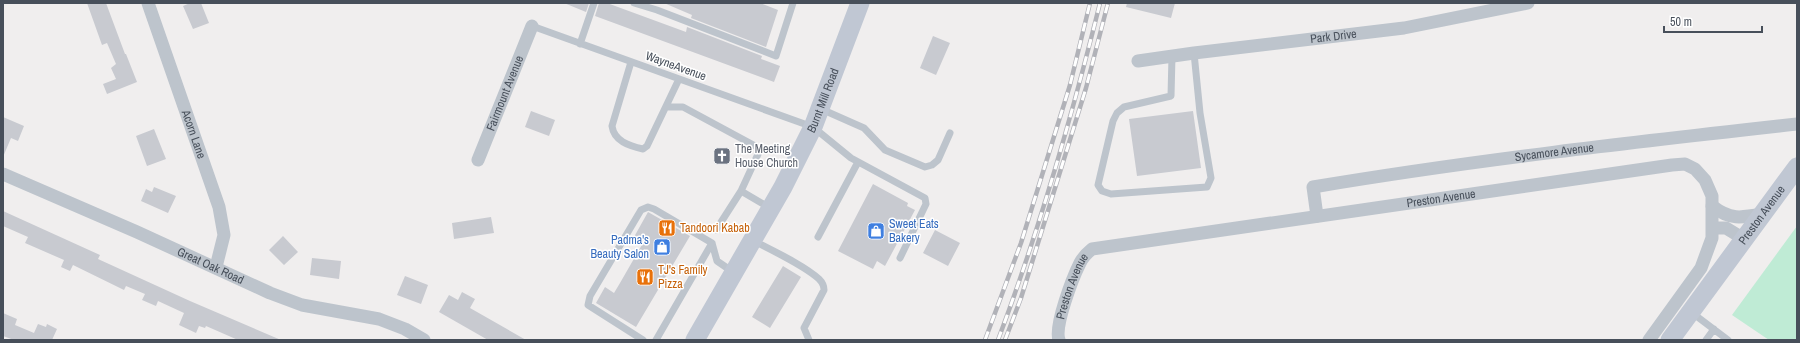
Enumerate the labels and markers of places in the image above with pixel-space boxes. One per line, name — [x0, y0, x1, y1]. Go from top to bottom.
place label: The Meeting House Church — [735, 141, 798, 171]
church icon: The Meeting House Church — [712, 146, 732, 166]
place label: Sweet Eats Bakery — [889, 216, 939, 246]
restaurant icon: Tandoori Kabab — [657, 218, 677, 238]
place label: Tandoori Kabab — [680, 220, 750, 236]
shop icon: Sweet Eats Bakery — [866, 221, 886, 241]
place label: Padma's Beauty Salon — [590, 232, 649, 262]
shop icon: Padma's Beauty Salon — [652, 237, 672, 257]
place label: TJ's Family Pizza — [658, 262, 708, 292]
restaurant icon: TJ's Family Pizza — [635, 267, 655, 287]

